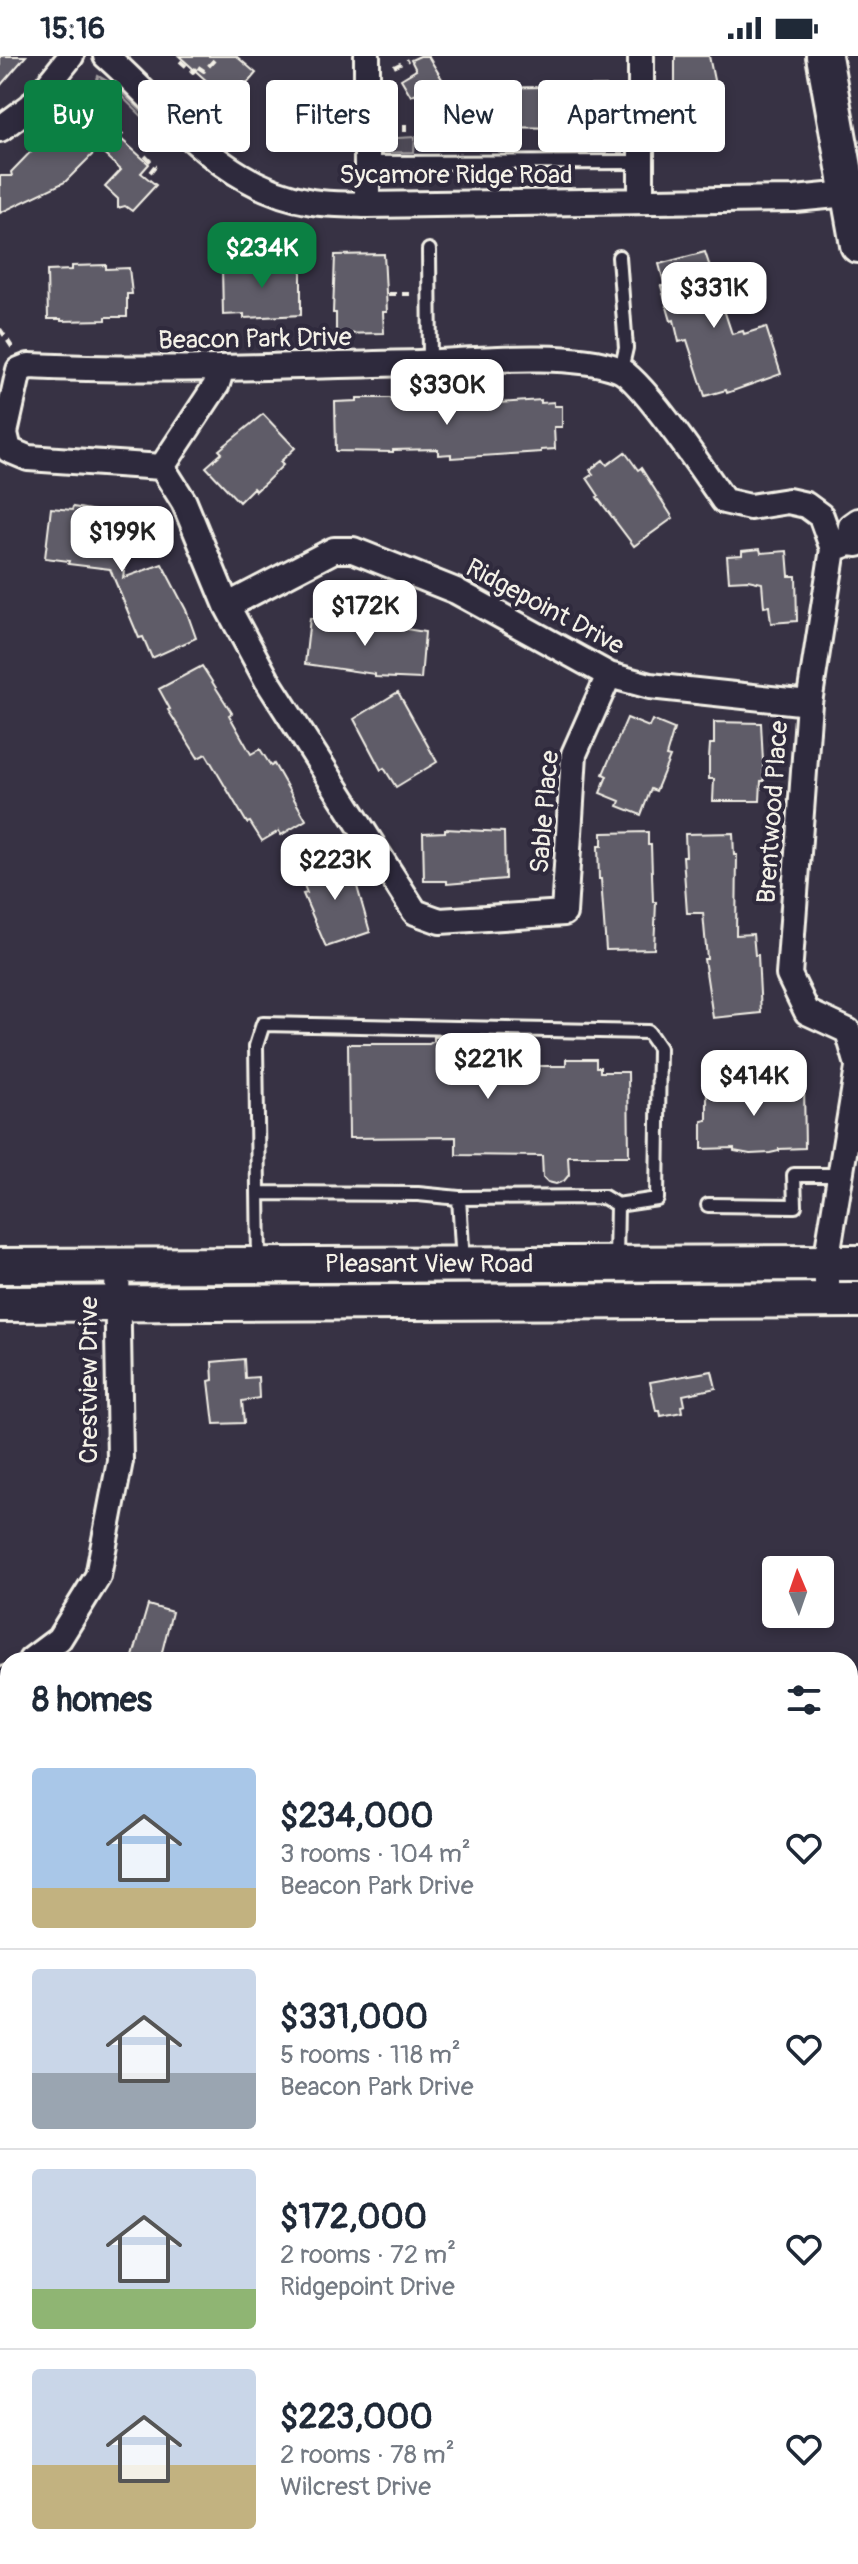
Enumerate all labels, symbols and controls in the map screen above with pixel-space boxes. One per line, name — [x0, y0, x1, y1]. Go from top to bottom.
text: 15:16 — [40, 10, 105, 47]
chip: Buy — [24, 80, 122, 152]
chip: Rent — [138, 80, 250, 152]
chip: Filters — [266, 80, 398, 152]
chip: New — [414, 80, 522, 152]
chip: Apartment — [538, 80, 725, 152]
street label: Sycamore Ridge Road — [339, 159, 573, 191]
pin: $234K — [206, 222, 318, 290]
text: $234K — [225, 232, 299, 264]
pin: $331K — [658, 262, 770, 330]
text: $331K — [680, 272, 748, 304]
street label: Beacon Park Drive — [158, 321, 352, 357]
pin: $330K — [391, 359, 503, 427]
text: $330K — [409, 369, 485, 401]
pin: $199K — [66, 506, 178, 574]
text: $199K — [89, 516, 155, 548]
street label: Ridgepoint Drive — [460, 552, 630, 662]
pin: $172K — [309, 580, 421, 648]
text: $172K — [331, 590, 399, 622]
street label: Brentwood Place — [751, 719, 795, 905]
street label: Sable Place — [524, 749, 566, 875]
pin: $223K — [279, 834, 391, 902]
text: $223K — [299, 844, 371, 876]
pin: $221K — [432, 1033, 544, 1101]
text: $221K — [453, 1043, 523, 1075]
pin: $414K — [698, 1050, 810, 1118]
text: $414K — [719, 1060, 789, 1092]
street label: Pleasant View Road — [324, 1248, 534, 1280]
street label: Crestview Drive — [73, 1296, 105, 1464]
north arrow — [762, 1556, 834, 1628]
map controls — [762, 1556, 834, 1628]
icon: filters — [782, 1678, 826, 1722]
text: 8 homes — [32, 1679, 152, 1722]
text: $234,000 — [280, 1795, 433, 1838]
icon: home — [96, 1800, 192, 1896]
icon: heart — [782, 1826, 826, 1870]
text: 3 rooms · 104 m² — [280, 1838, 471, 1870]
text: Beacon Park Drive — [280, 1870, 474, 1902]
text: $331,000 — [280, 1996, 428, 2039]
icon: home — [96, 2001, 192, 2097]
icon: heart — [782, 2027, 826, 2071]
text: 5 rooms · 118 m² — [280, 2039, 461, 2071]
text: Beacon Park Drive — [280, 2071, 474, 2103]
text: $172,000 — [280, 2196, 427, 2239]
icon: home — [96, 2201, 192, 2297]
icon: heart — [782, 2227, 826, 2271]
text: 2 rooms · 72 m² — [280, 2239, 456, 2271]
text: Ridgepoint Drive — [280, 2271, 455, 2303]
text: $223,000 — [280, 2396, 433, 2439]
icon: home — [96, 2401, 192, 2497]
icon: heart — [782, 2427, 826, 2471]
text: 2 rooms · 78 m² — [280, 2439, 455, 2471]
text: Wilcrest Drive — [280, 2471, 431, 2503]

